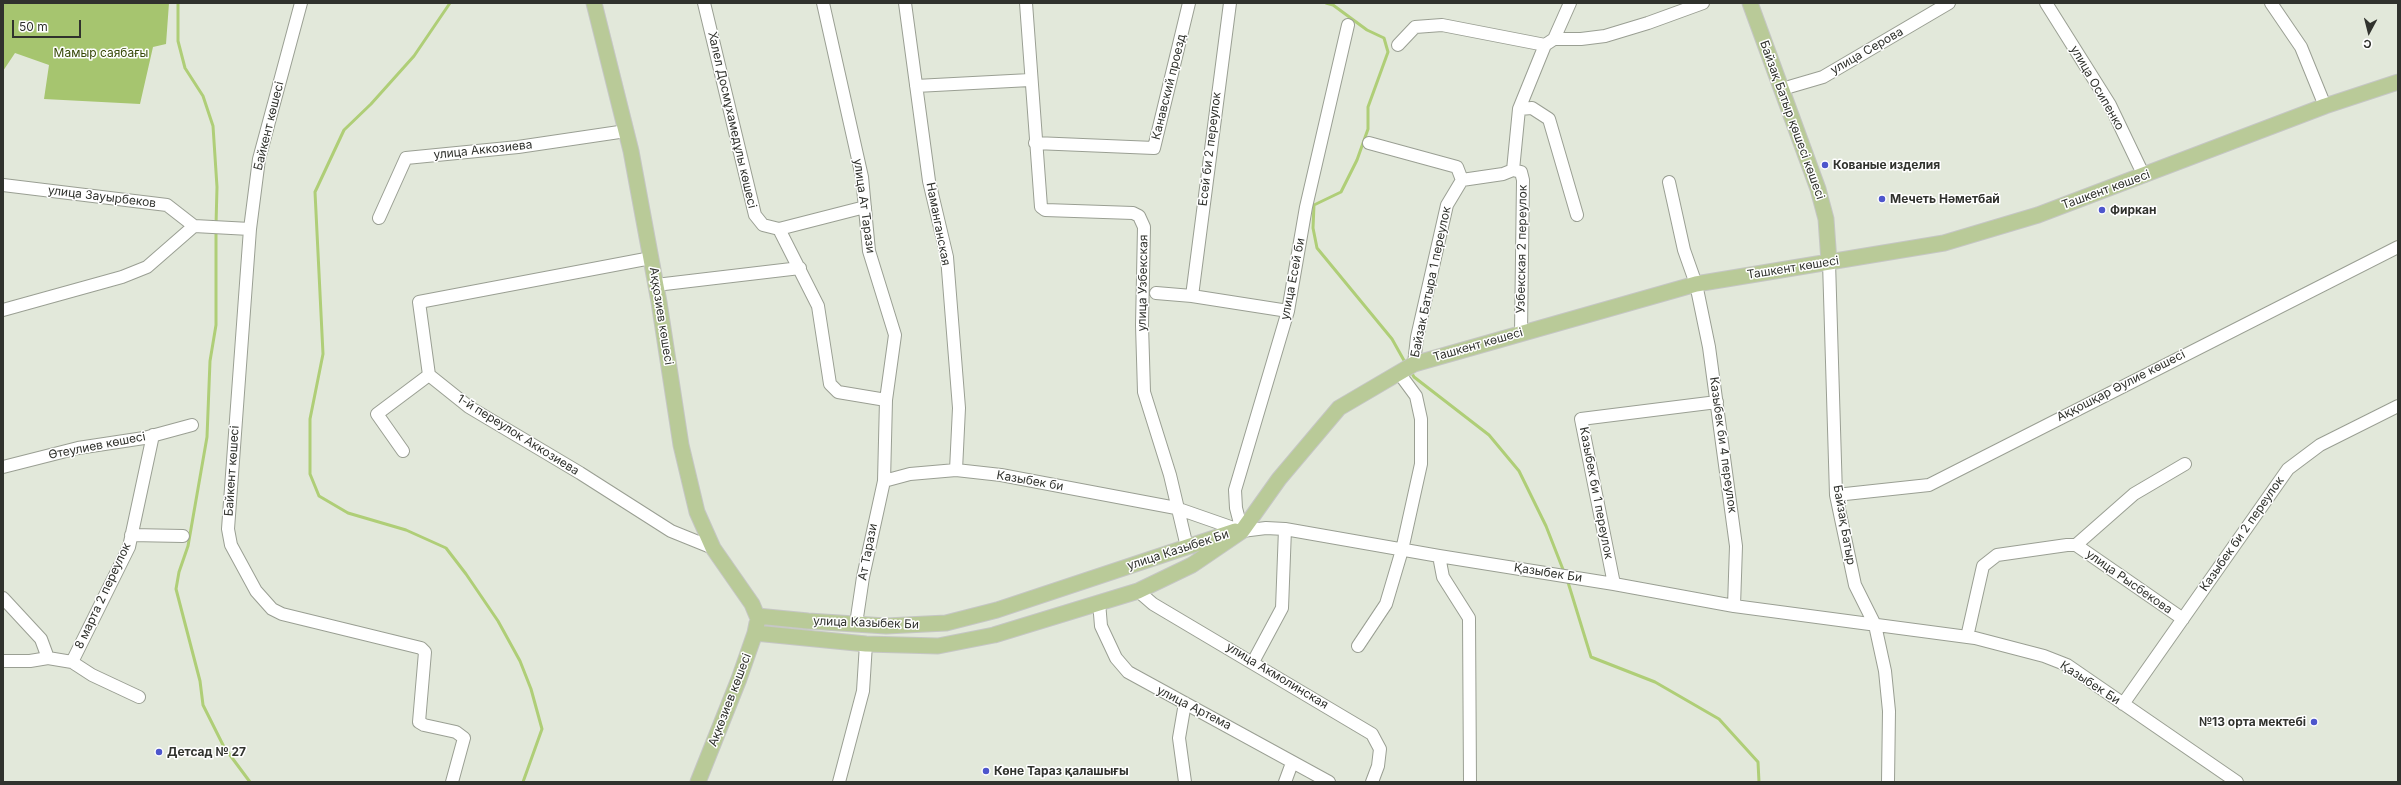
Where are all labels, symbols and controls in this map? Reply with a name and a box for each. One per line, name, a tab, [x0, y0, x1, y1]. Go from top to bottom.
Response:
scale bar	[14, 12, 83, 38]
north arrow	[2349, 12, 2389, 52]
text: 50 m	[19, 19, 48, 34]
street label: улица Серова	[1828, 24, 1906, 78]
street label: Халел Досмұхамедұлы көшесі	[705, 30, 759, 210]
street label: Канавский проезд	[1149, 33, 1189, 141]
text: С	[2363, 36, 2372, 51]
street label: Байзақ Батыр қөшесі көшесі	[1757, 39, 1827, 201]
street label: улица Осипенко	[2067, 43, 2127, 133]
park label: Мамыр саябағы	[54, 46, 148, 60]
street label: Байкент көшесі	[251, 80, 287, 172]
street label: Есей би 2 переулок	[1196, 91, 1224, 207]
street label: улица Аккозиева	[433, 138, 533, 162]
street label: улица Ат Тарази	[850, 158, 878, 254]
place label: Кованые изделия	[1833, 158, 1940, 172]
marker: Кованые изделия	[1820, 160, 1830, 170]
street label: Ташкент көшесі	[2060, 167, 2152, 213]
street label: Наманганская	[923, 181, 953, 267]
street label: улица Зауырбеков	[47, 183, 157, 211]
street label: Узбекская 2 переулок	[1514, 185, 1530, 313]
place label: Мечеть Нәметбай	[1890, 192, 2000, 206]
marker: Мечеть Нәметбай	[1877, 194, 1887, 204]
place label: Фиркан	[2110, 203, 2156, 217]
street label: Байзак Батыра 1 переулок	[1408, 205, 1454, 359]
marker: Фиркан	[2097, 205, 2107, 215]
street label: улица Узбекская	[1135, 234, 1151, 332]
street label: улица Есей би	[1278, 237, 1308, 321]
street label: Ташкент көшесі	[1746, 254, 1840, 282]
street label: Аққозиев көшесі	[646, 266, 676, 366]
street label: Ташкент көшесі	[1431, 325, 1525, 365]
street label: Аққошқар Әулие көшесі	[2054, 347, 2188, 425]
street label: Казыбек би 4 переулок	[1706, 376, 1740, 514]
street label: 1-й переулок Аккозиева	[454, 392, 582, 478]
street label: Байкент көшесі	[222, 425, 242, 517]
street label: Казыбек би 1 переулок	[1576, 426, 1616, 560]
street label: Өтеулиев көшесі	[47, 430, 147, 462]
street label: Казыбек би	[995, 468, 1065, 494]
street label: Казыбек би 2 переулок	[2197, 474, 2287, 594]
street label: Байзақ Батыр	[1830, 484, 1858, 566]
street label: Ат Тарази	[855, 522, 881, 582]
street label: улица Казыбек Би	[1125, 527, 1231, 573]
street label: 8 марта 2 переулок	[72, 541, 134, 651]
street label: улица Рысбекова	[2083, 547, 2175, 617]
street label: Қазыбек Би	[1513, 561, 1583, 585]
street label: улица Казыбек Би	[813, 614, 919, 632]
street label: улица Акмолинская	[1223, 640, 1331, 712]
street label: Ақкөзиев көшесі	[706, 651, 754, 749]
street label: Қазыбек Би	[2057, 658, 2123, 708]
street label: улица Артема	[1154, 683, 1234, 733]
place label: №13 орта мектебі	[2199, 715, 2306, 729]
marker: №13 орта мектебі	[2309, 717, 2319, 727]
place label: Детсад № 27	[167, 745, 246, 759]
marker: Детсад № 27	[154, 747, 164, 757]
place label: Көне Тараз қалашығы	[994, 764, 1129, 778]
marker: Көне Тараз қалашығы	[981, 766, 991, 776]

